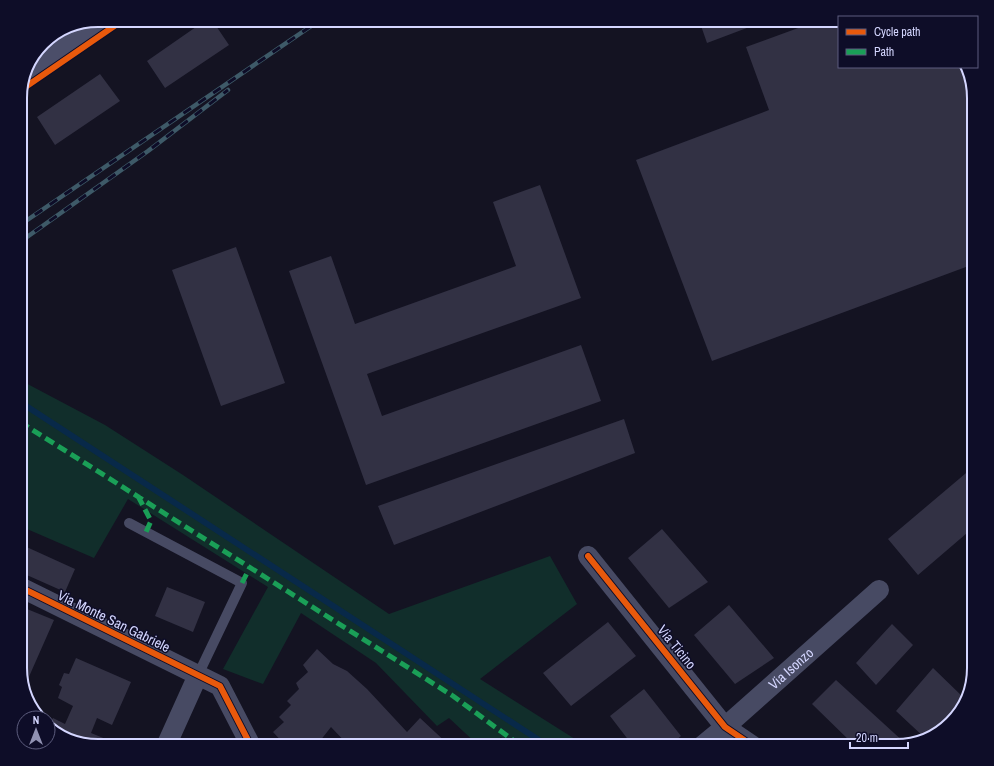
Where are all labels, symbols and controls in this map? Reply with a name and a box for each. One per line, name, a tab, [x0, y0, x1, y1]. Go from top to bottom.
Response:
legend	[838, 16, 978, 68]
text: Cycle path	[874, 24, 921, 40]
text: Path	[874, 44, 894, 60]
street label: Via Monte San Gabriele	[55, 586, 173, 656]
street label: Via Ticino	[654, 621, 700, 673]
street label: Via Isonzo	[765, 644, 817, 693]
north arrow	[16, 710, 56, 750]
text: N	[33, 713, 39, 727]
scale bar	[850, 724, 908, 750]
text: 20 m	[856, 730, 878, 746]

